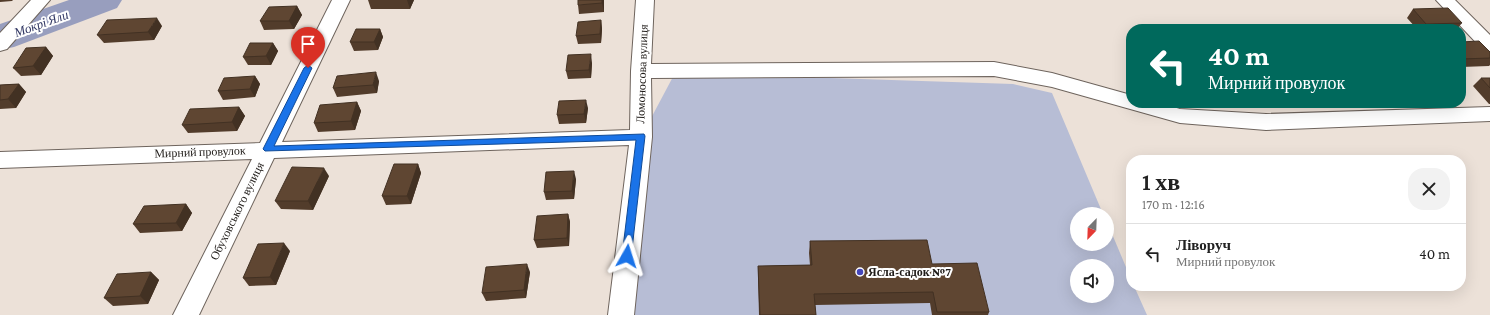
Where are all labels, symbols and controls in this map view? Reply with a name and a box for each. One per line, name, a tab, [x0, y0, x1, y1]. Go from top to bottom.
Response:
water label: Мокрі Яли	[11, 7, 71, 41]
street label: Ломоносова вулиця	[633, 24, 651, 124]
pin	[291, 27, 325, 68]
icon: arrive	[297, 33, 319, 55]
icon: left	[1142, 40, 1194, 92]
text: 40 m	[1208, 40, 1269, 71]
text: Мирний провулок	[1208, 73, 1345, 93]
street label: Мирний провулок	[154, 143, 246, 161]
street label: Обуховського вулиця	[207, 159, 267, 262]
text: 1 хв	[1142, 168, 1180, 195]
button: close	[1408, 168, 1450, 210]
text: 170 m · 12:16	[1142, 197, 1205, 212]
north arrow	[1070, 207, 1114, 251]
map controls	[1070, 207, 1114, 303]
position arrow	[606, 235, 648, 277]
text: Ліворуч	[1176, 237, 1231, 253]
icon: left	[1142, 243, 1164, 265]
text: 40 m	[1419, 246, 1450, 262]
text: Мирний провулок	[1176, 254, 1275, 269]
button: sound	[1070, 259, 1114, 303]
place label: Ясла-садок №7	[868, 265, 951, 279]
marker: Ясла-садок №7	[855, 267, 865, 277]

